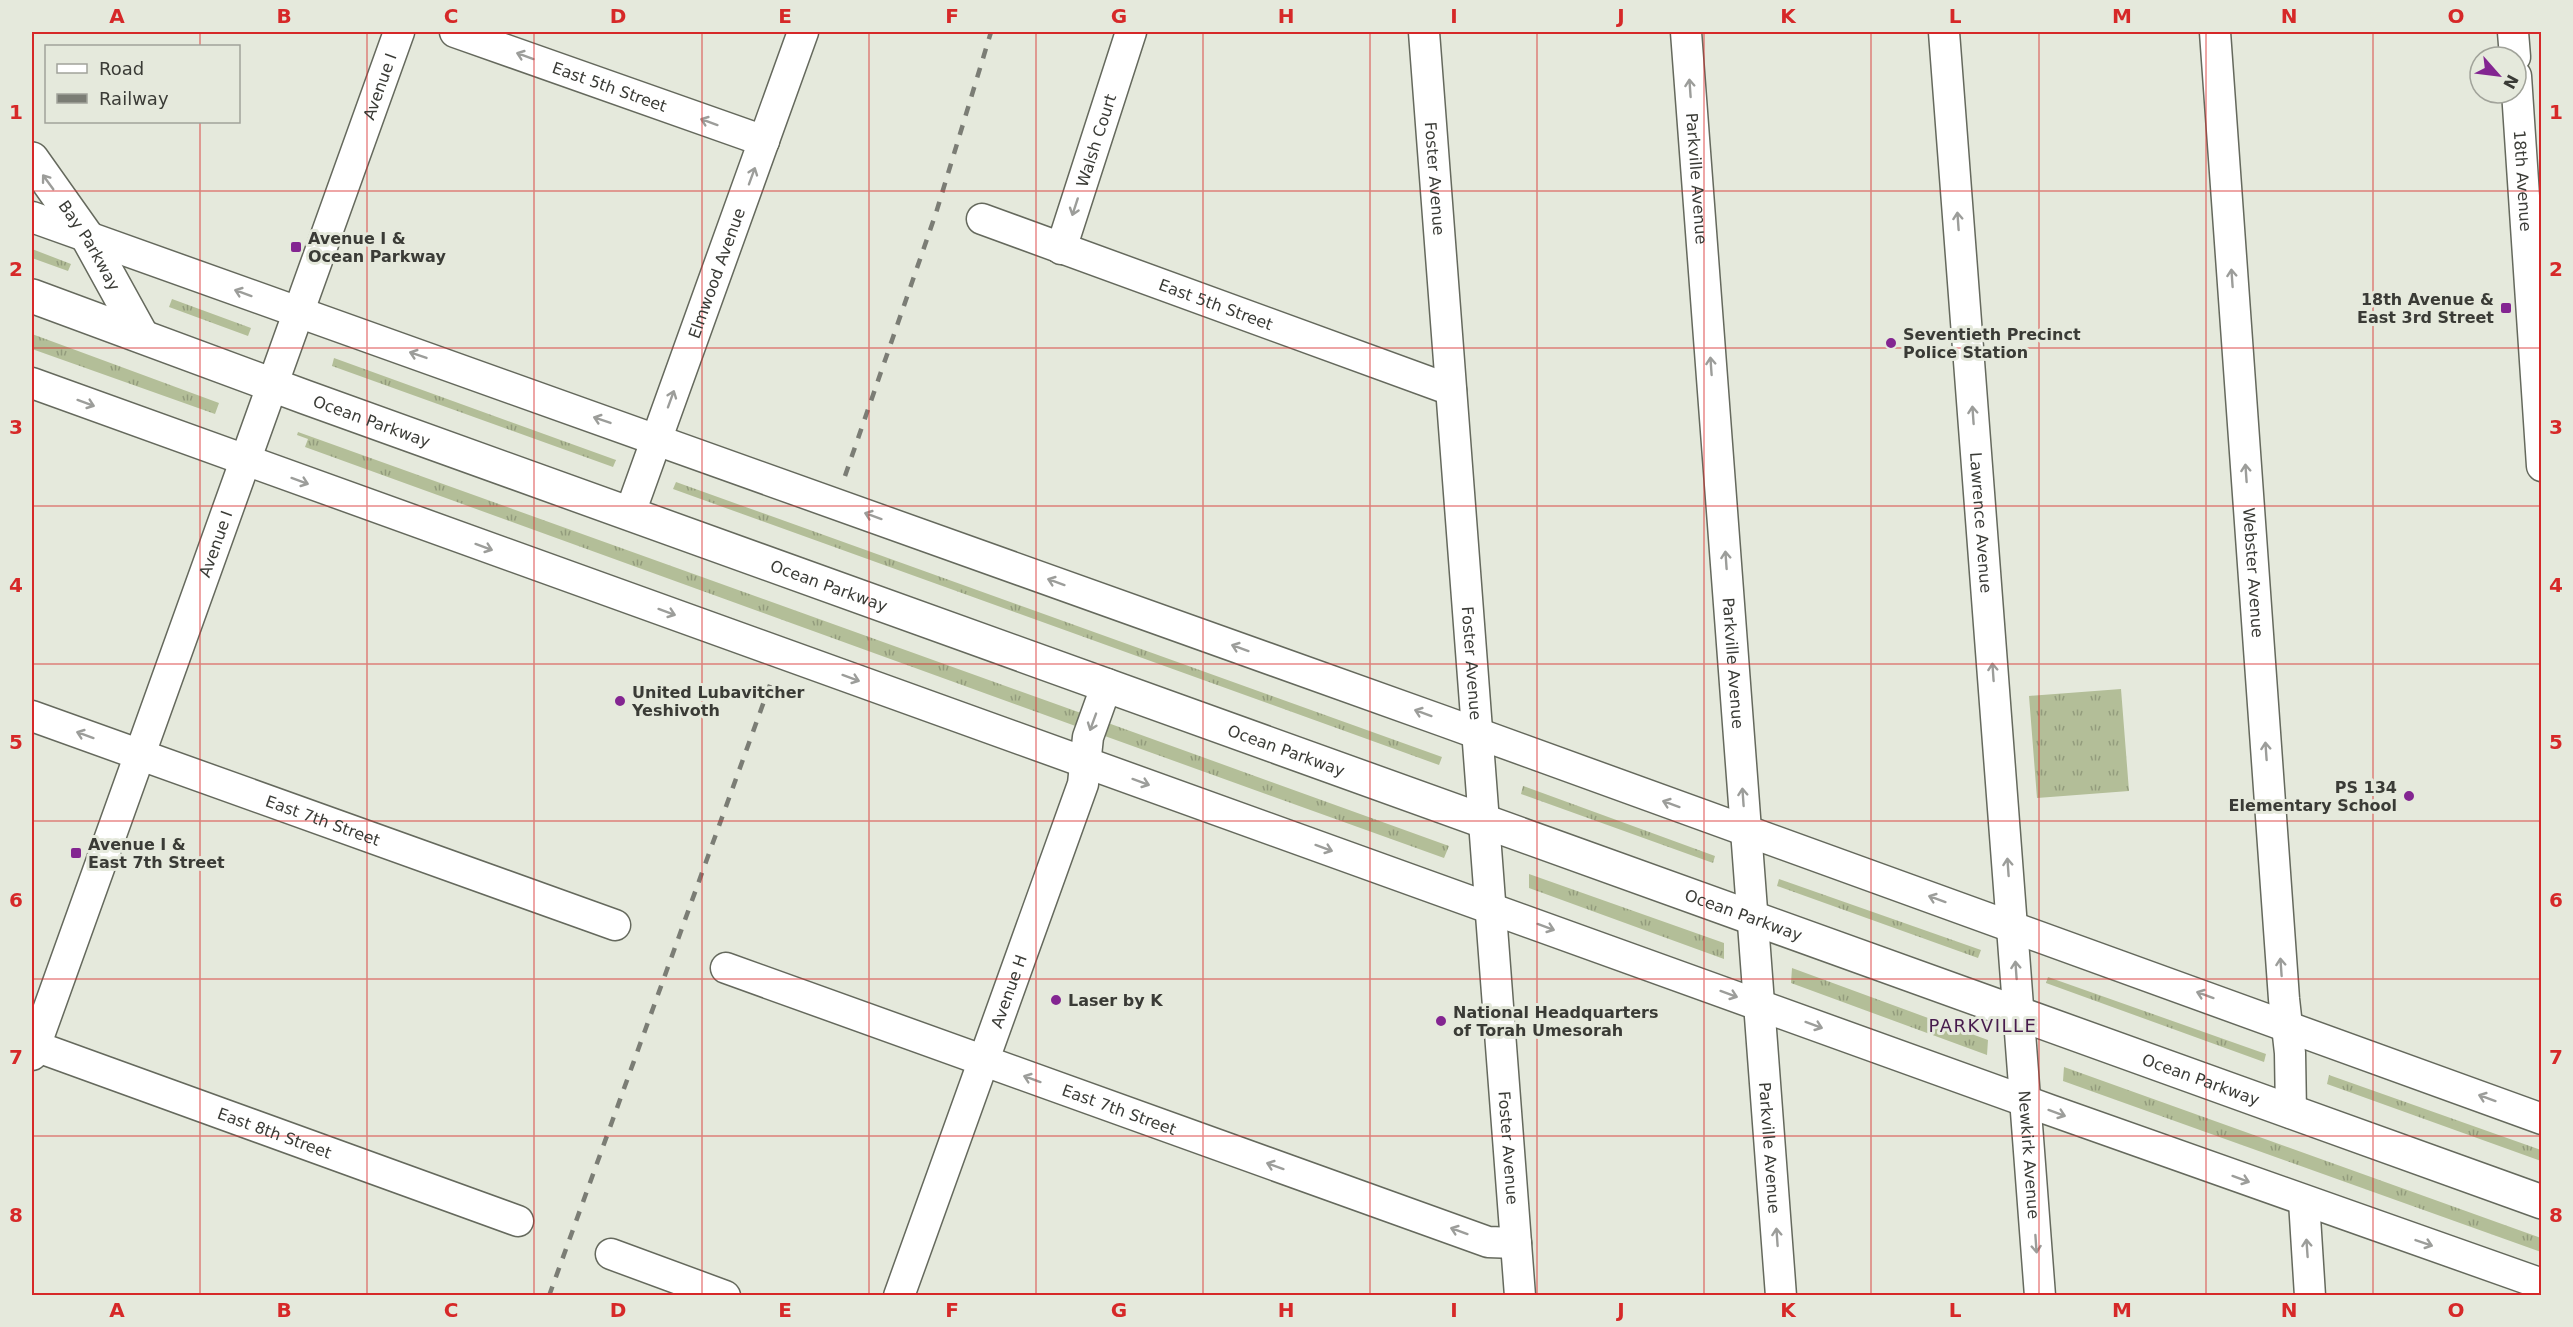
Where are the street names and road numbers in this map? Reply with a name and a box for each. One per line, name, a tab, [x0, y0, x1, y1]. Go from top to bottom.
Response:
street label: Avenue I	[359, 51, 401, 122]
street label: East 5th Street	[550, 58, 669, 116]
street label: Walsh Court	[1073, 92, 1120, 190]
street label: Parkville Avenue	[1682, 112, 1711, 245]
street label: Foster Avenue	[1421, 121, 1448, 236]
street label: 18th Avenue	[2510, 130, 2535, 232]
street label: Bay Parkway	[54, 197, 124, 294]
street label: Elmwood Avenue	[685, 205, 749, 341]
street label: East 5th Street	[1156, 275, 1275, 334]
street label: Ocean Parkway	[310, 392, 433, 451]
street label: Lawrence Avenue	[1966, 451, 1996, 594]
street label: Webster Avenue	[2239, 507, 2267, 638]
street label: Avenue I	[195, 508, 236, 580]
street label: Ocean Parkway	[768, 556, 890, 616]
street label: Parkville Avenue	[1719, 597, 1747, 730]
street label: Foster Avenue	[1458, 606, 1485, 721]
street label: Ocean Parkway	[1225, 721, 1347, 780]
street label: East 7th Street	[263, 792, 382, 850]
street label: Ocean Parkway	[1682, 885, 1805, 945]
street label: Avenue H	[987, 952, 1031, 1031]
street label: Ocean Parkway	[2140, 1050, 2262, 1110]
street label: East 7th Street	[1060, 1081, 1179, 1139]
street label: Parkville Avenue	[1755, 1081, 1784, 1214]
street label: Foster Avenue	[1494, 1090, 1522, 1205]
street label: Newkirk Avenue	[2014, 1090, 2043, 1220]
street label: East 8th Street	[215, 1104, 334, 1163]

